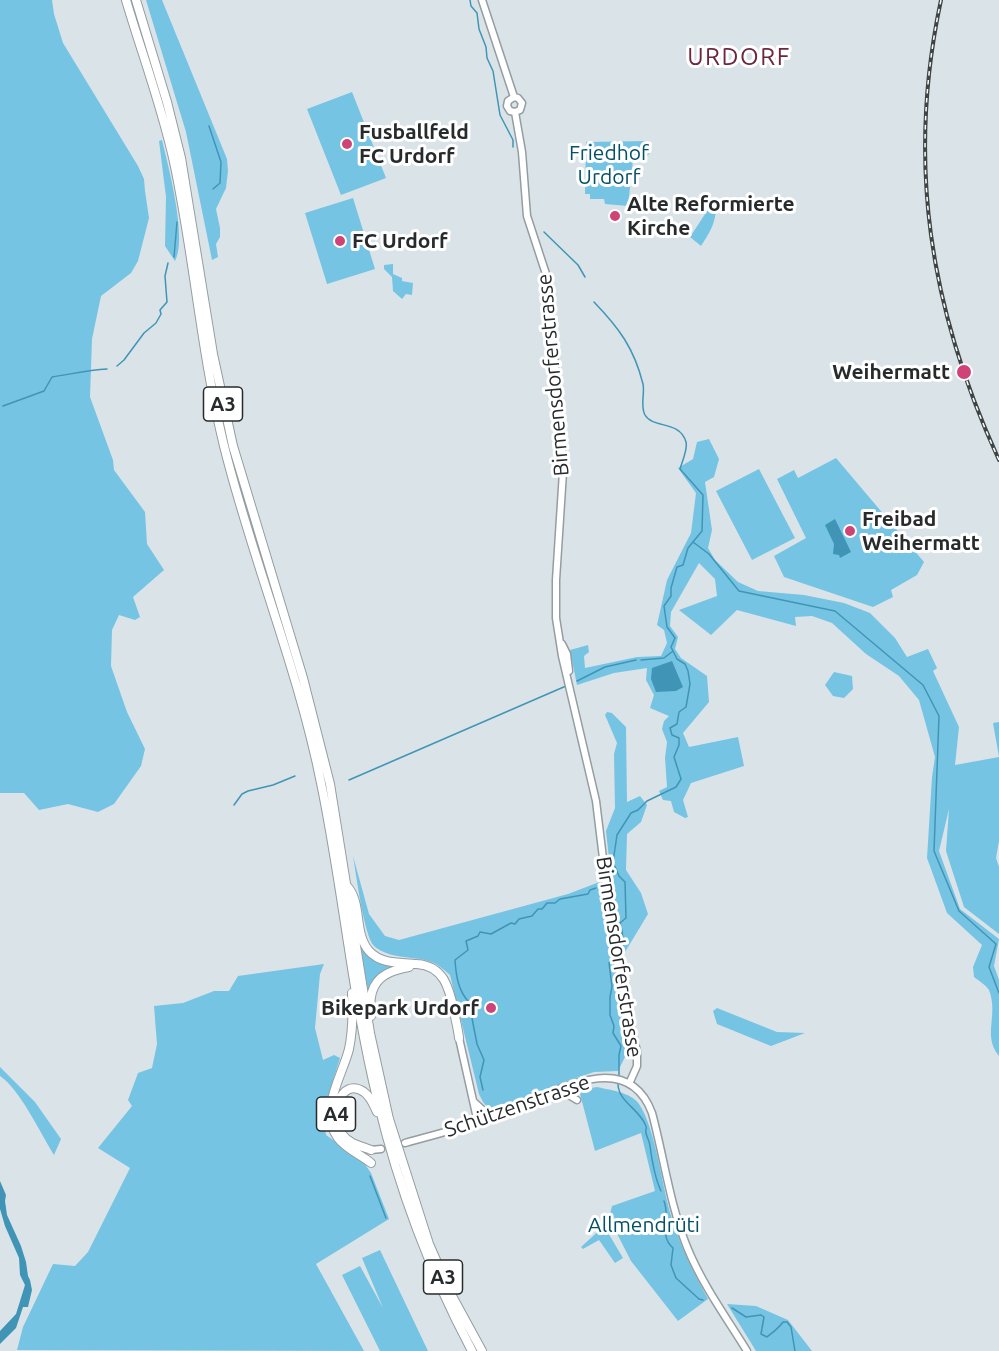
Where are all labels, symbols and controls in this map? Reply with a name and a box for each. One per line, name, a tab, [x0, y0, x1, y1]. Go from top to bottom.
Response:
district label: URDORF	[687, 43, 791, 71]
place label: Fusballfeld FC Urdorf	[359, 119, 469, 169]
marker: Fusballfeld FC Urdorf	[340, 137, 354, 151]
park label: Friedhof Urdorf	[569, 140, 649, 190]
place label: Alte Reformierte Kirche	[627, 191, 795, 241]
marker: Alte Reformierte Kirche	[608, 209, 622, 223]
place label: FC Urdorf	[352, 228, 448, 254]
marker: FC Urdorf	[333, 234, 347, 248]
street label: Birmensdorferstrasse	[532, 273, 574, 477]
place label: Weihermatt	[832, 359, 950, 385]
marker: Weihermatt	[955, 363, 973, 381]
road number: A3	[204, 387, 242, 421]
place label: Freibad Weihermatt	[862, 506, 980, 556]
marker: Freibad Weihermatt	[843, 524, 857, 538]
street label: Birmensdorferstrasse	[591, 855, 647, 1059]
place label: Bikepark Urdorf	[321, 995, 479, 1021]
marker: Bikepark Urdorf	[484, 1001, 498, 1015]
street label: Schützenstrasse	[441, 1069, 593, 1143]
road number: A4	[316, 1097, 356, 1131]
park label: Allmendrüti	[588, 1212, 700, 1238]
road number: A3	[424, 1260, 462, 1294]

